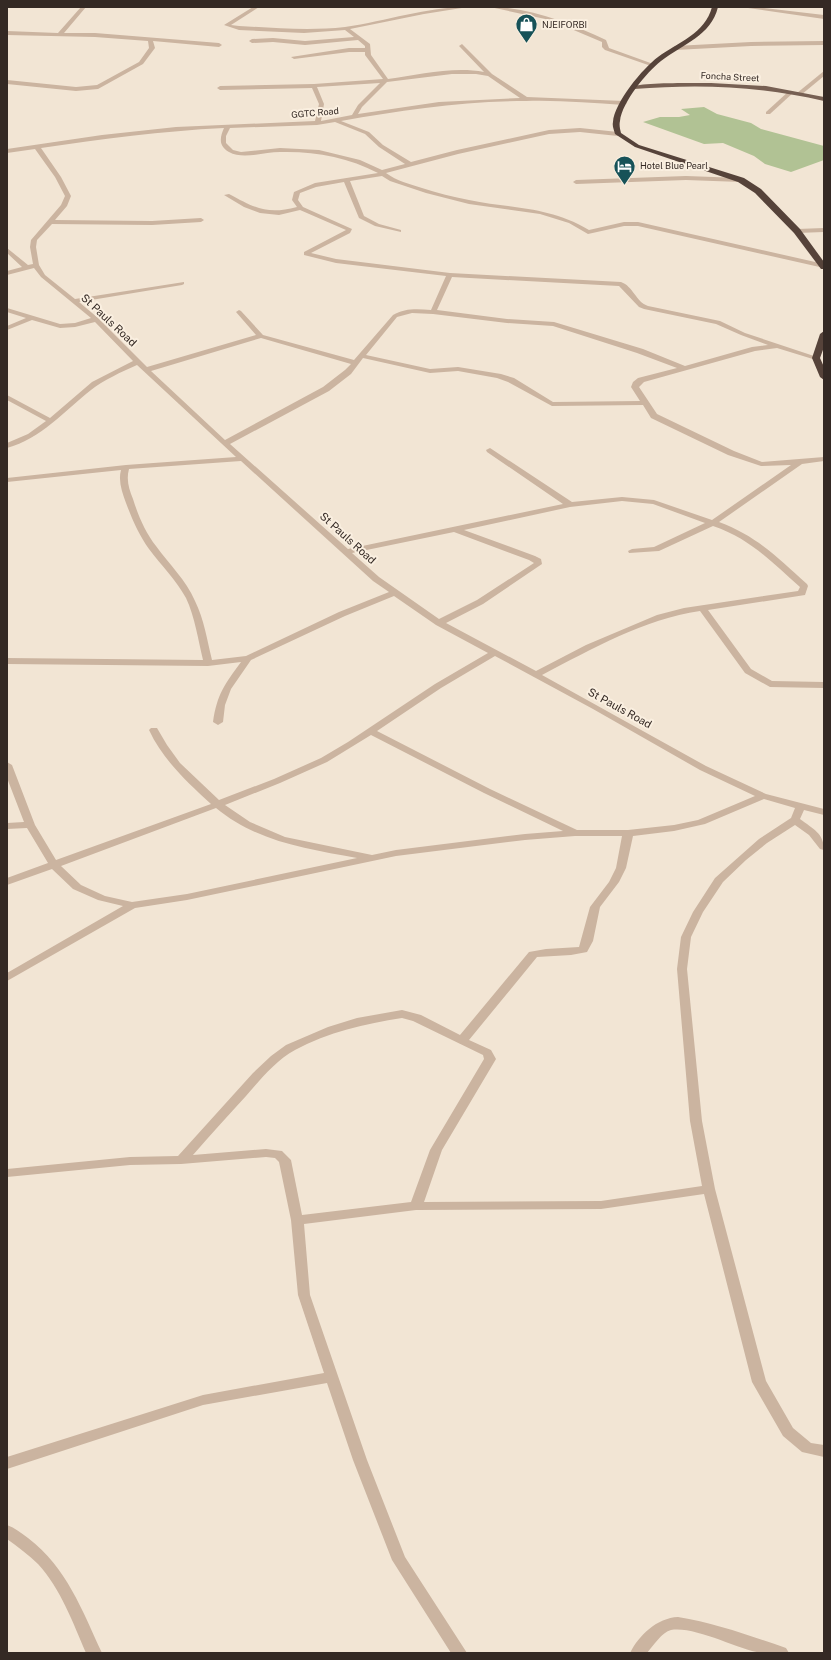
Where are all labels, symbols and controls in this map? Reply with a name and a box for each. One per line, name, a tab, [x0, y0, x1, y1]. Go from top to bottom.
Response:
shop icon: NJEIFORBI	[514, 12, 540, 45]
place label: NJEIFORBI	[542, 19, 587, 30]
street label: Foncha Street	[700, 69, 760, 84]
street label: GGTC Road	[291, 105, 339, 120]
hotel icon: Hotel Blue Pearl	[611, 153, 637, 186]
place label: Hotel Blue Pearl	[640, 160, 708, 171]
street label: St Pauls Road	[79, 291, 139, 349]
street label: St Pauls Road	[318, 510, 378, 566]
street label: St Pauls Road	[586, 686, 654, 730]

